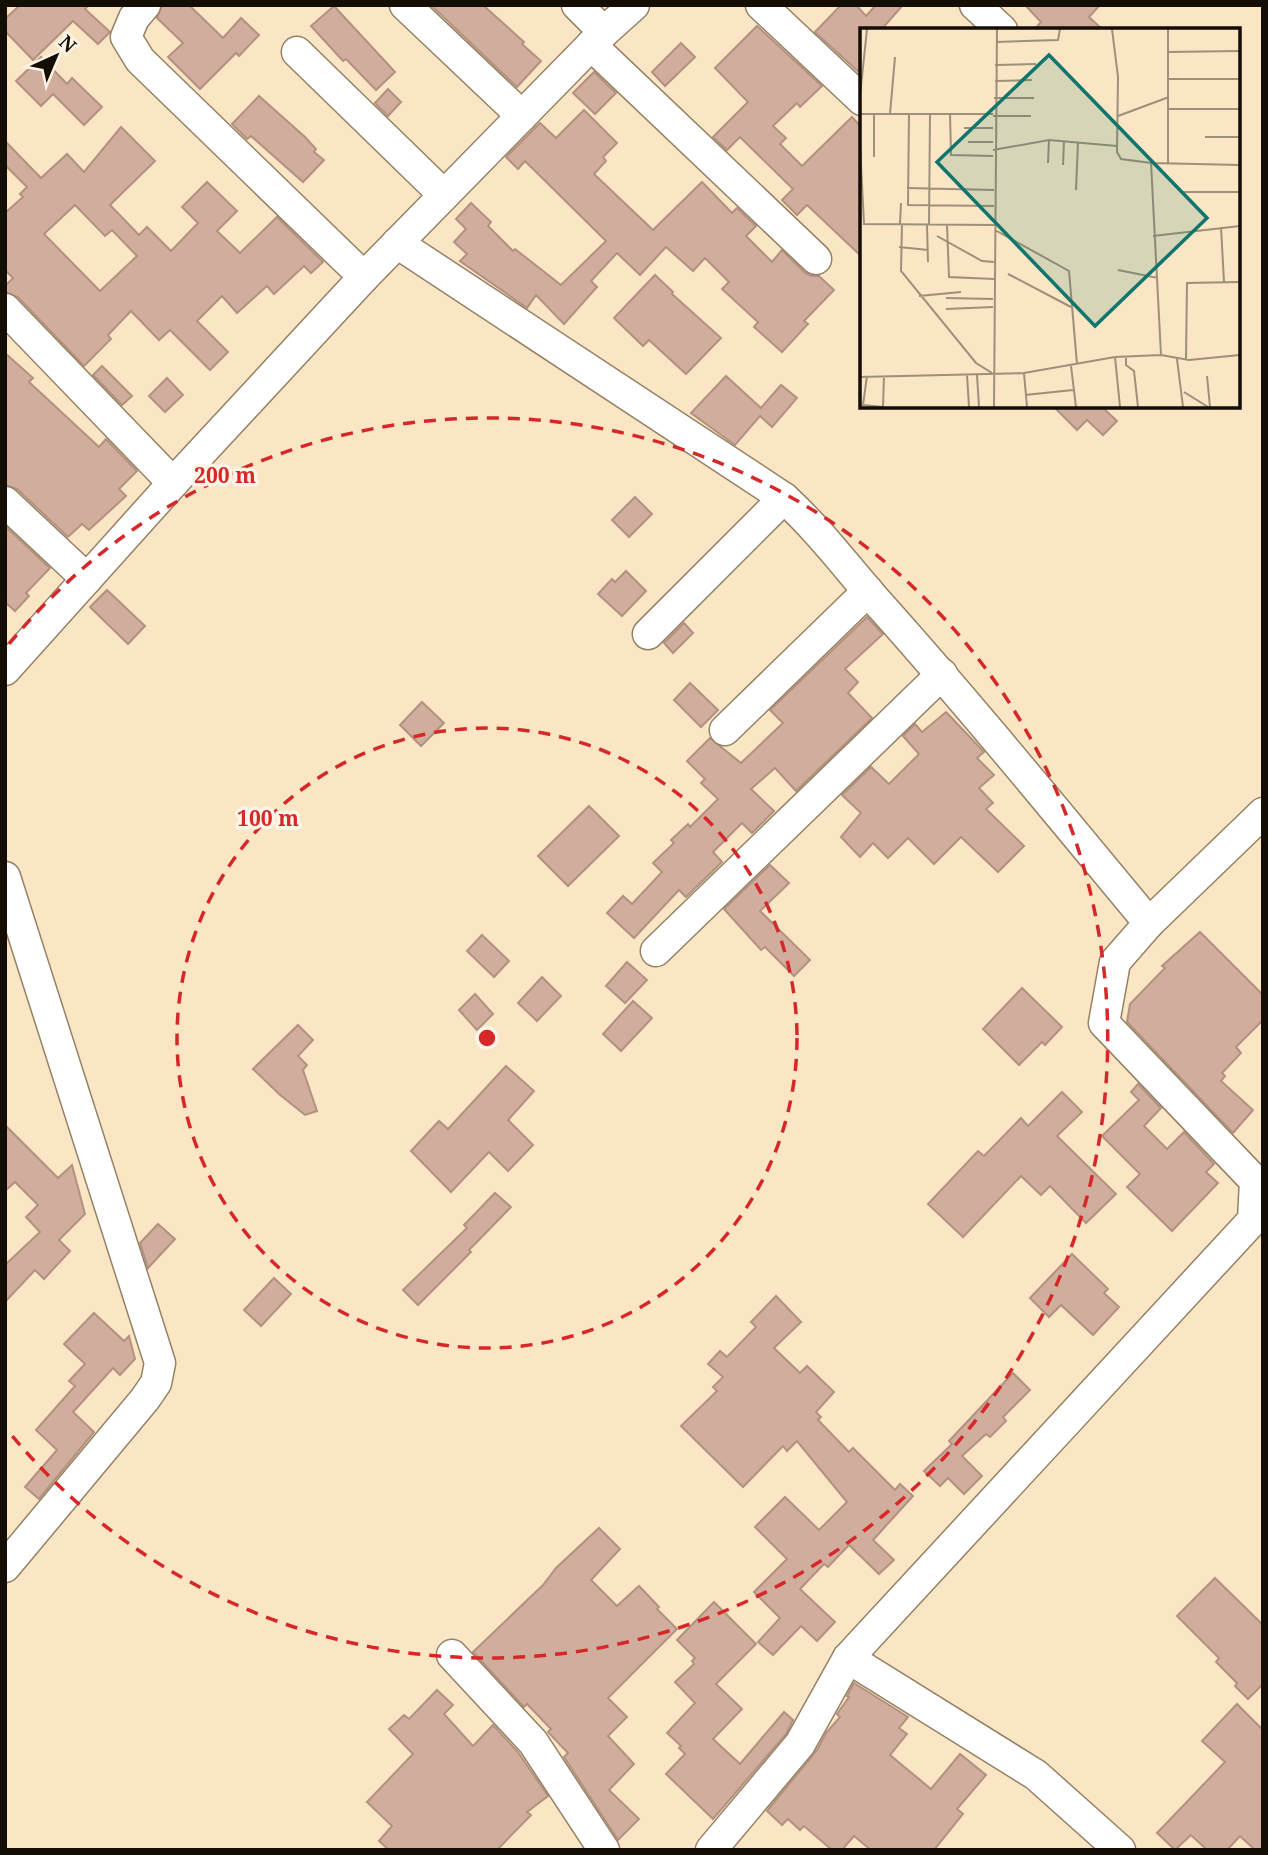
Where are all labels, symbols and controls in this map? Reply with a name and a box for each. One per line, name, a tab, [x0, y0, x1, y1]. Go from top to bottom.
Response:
north arrow	[21, 21, 91, 91]
inset map	[860, 28, 1240, 408]
text: N	[53, 29, 82, 58]
text: 200 m	[194, 461, 256, 489]
text: 100 m	[237, 804, 299, 832]
centre of rings	[475, 1026, 499, 1050]

